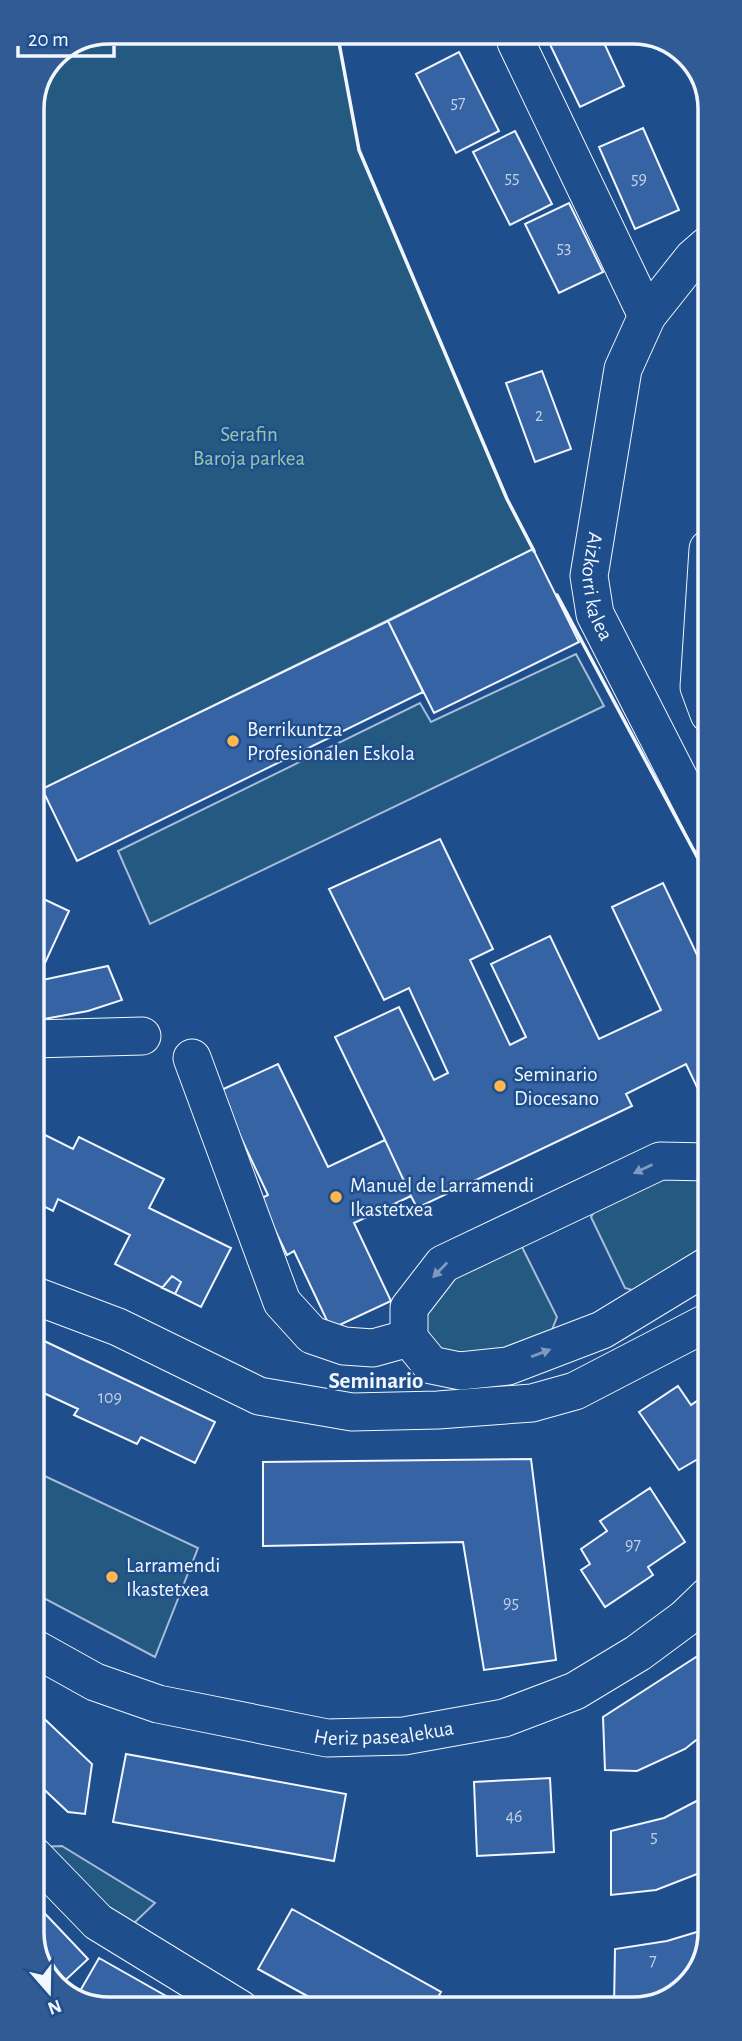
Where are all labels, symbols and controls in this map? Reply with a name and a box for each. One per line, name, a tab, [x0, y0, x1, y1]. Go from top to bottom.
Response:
scale bar	[18, 14, 114, 58]
text: 20 m	[28, 29, 69, 50]
house number: 57	[450, 94, 466, 112]
house number: 55	[504, 169, 520, 187]
house number: 59	[631, 170, 647, 188]
house number: 53	[557, 239, 571, 257]
house number: 2	[535, 407, 543, 425]
park label: Serafin Baroja parkea	[193, 424, 305, 469]
street label: Aizkorri kalea	[578, 531, 617, 644]
place label: Berrikuntza Profesionalen Eskola	[247, 719, 415, 764]
marker: Berrikuntza Profesionalen Eskola	[225, 733, 241, 749]
place label: Seminario Diocesano	[514, 1064, 599, 1109]
marker: Seminario Diocesano	[492, 1078, 508, 1094]
one-way arrow	[633, 1164, 653, 1175]
place label: Manuel de Larramendi Ikastetxea	[350, 1175, 534, 1220]
marker: Manuel de Larramendi Ikastetxea	[328, 1189, 344, 1205]
one-way arrow	[432, 1261, 448, 1279]
one-way arrow	[531, 1347, 552, 1358]
district label: Seminario	[329, 1370, 423, 1393]
house number: 109	[98, 1389, 122, 1407]
house number: 97	[625, 1536, 641, 1554]
place label: Larramendi Ikastetxea	[126, 1555, 220, 1600]
marker: Larramendi Ikastetxea	[104, 1569, 120, 1585]
house number: 95	[503, 1594, 519, 1612]
street label: Heriz pasealekua	[312, 1717, 455, 1748]
house number: 46	[505, 1808, 523, 1826]
house number: 5	[650, 1828, 658, 1846]
house number: 7	[649, 1952, 657, 1970]
north arrow	[14, 1957, 84, 2027]
text: N	[45, 1995, 64, 2018]

